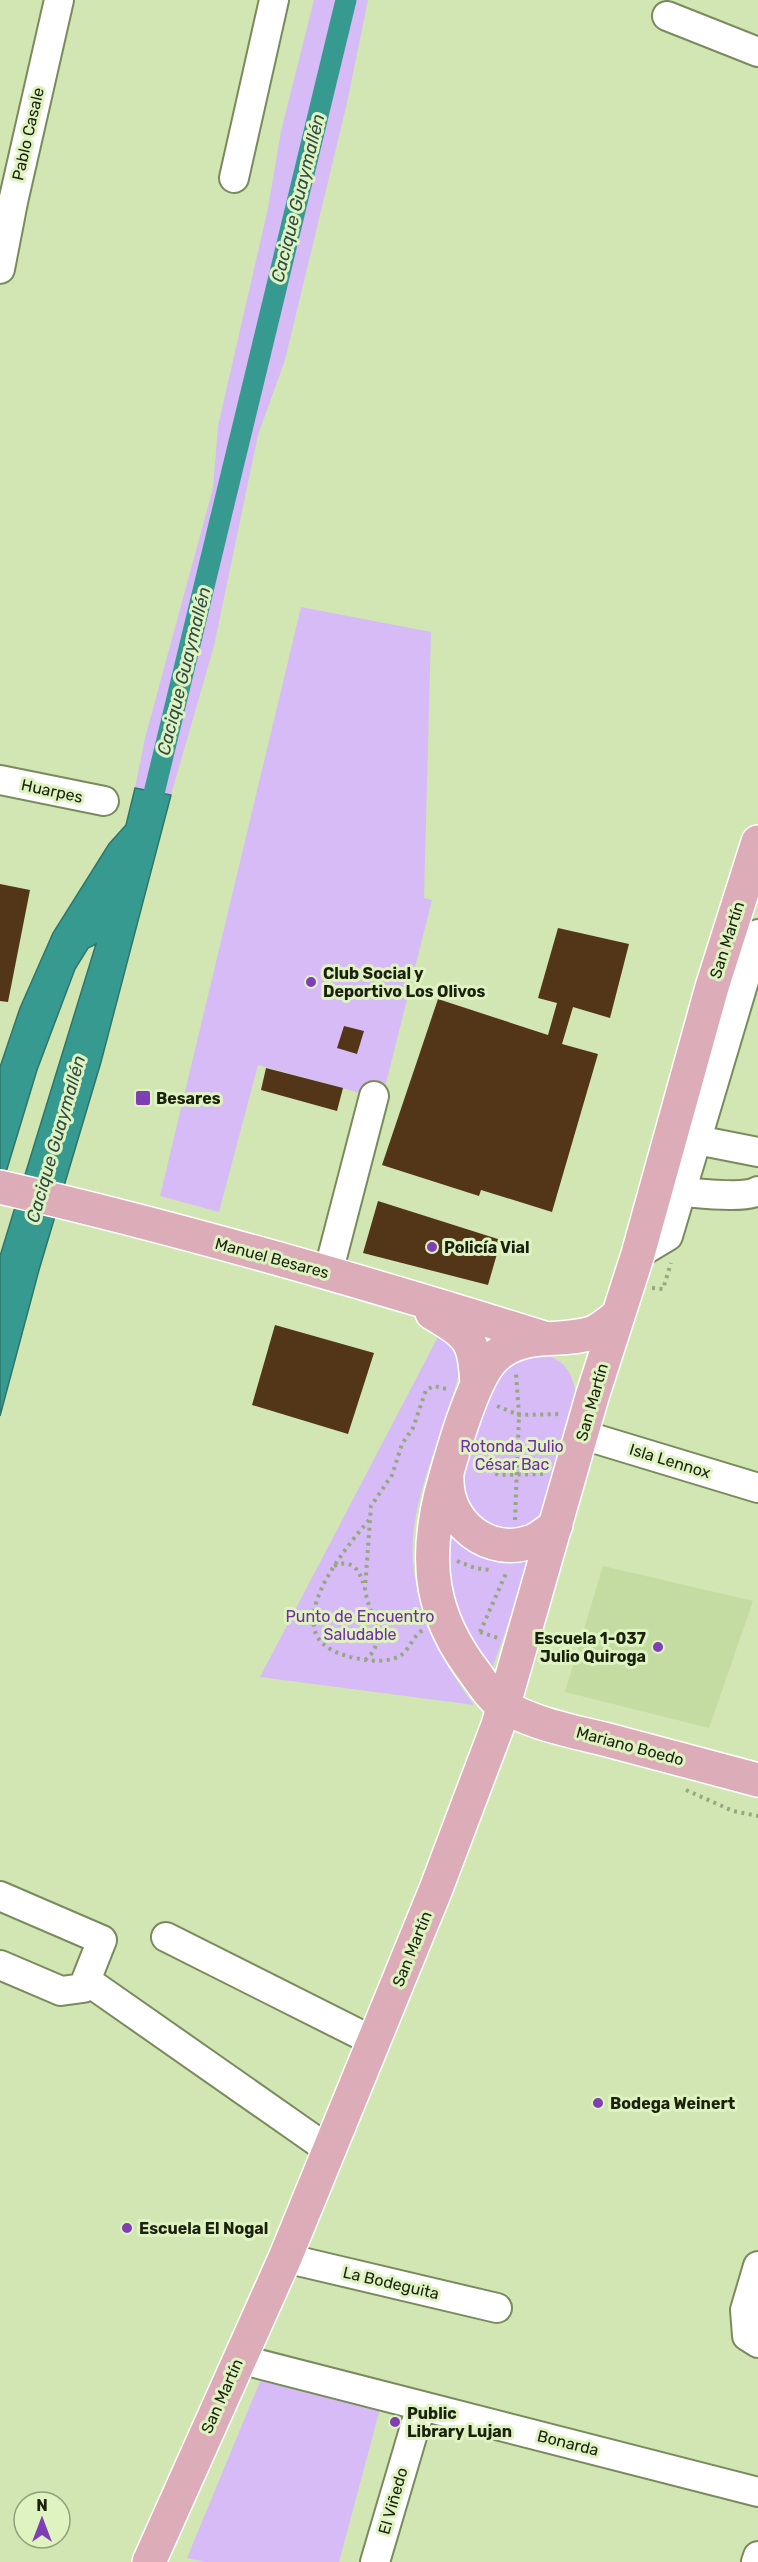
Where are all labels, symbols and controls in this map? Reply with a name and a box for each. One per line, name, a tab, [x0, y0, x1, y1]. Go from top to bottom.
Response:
street label: Pablo Casale	[8, 86, 48, 182]
water label: Cacique Guaymallén	[266, 111, 330, 285]
water label: Cacique Guaymallén	[152, 584, 216, 758]
street label: Huarpes	[19, 775, 85, 807]
street label: San Martín	[706, 899, 748, 981]
place label: Club Social y Deportivo Los Olivos	[323, 964, 486, 1001]
marker: Club Social y Deportivo Los Olivos	[304, 975, 318, 989]
water label: Cacique Guaymallén	[22, 1053, 90, 1225]
marker: Besares	[134, 1089, 152, 1107]
place label: Besares	[156, 1089, 221, 1108]
street label: Manuel Besares	[213, 1234, 331, 1282]
place label: Policía Vial	[444, 1238, 530, 1257]
marker: Policía Vial	[425, 1240, 439, 1254]
street label: San Martín	[572, 1361, 612, 1443]
park label: Rotonda Julio César Bac	[460, 1437, 564, 1474]
street label: Isla Lennox	[627, 1440, 713, 1482]
park label: Punto de Encuentro Saludable	[285, 1607, 435, 1644]
place label: Escuela 1-037 Julio Quiroga	[534, 1629, 646, 1666]
marker: Escuela 1-037 Julio Quiroga	[651, 1640, 665, 1654]
street label: Mariano Boedo	[574, 1723, 686, 1769]
street label: San Martín	[388, 1908, 436, 1990]
place label: Bodega Weinert	[610, 2094, 736, 2113]
marker: Bodega Weinert	[591, 2096, 605, 2110]
place label: Escuela El Nogal	[139, 2219, 268, 2238]
marker: Escuela El Nogal	[120, 2221, 134, 2235]
street label: La Bodeguita	[341, 2263, 441, 2303]
street label: San Martín	[197, 2356, 247, 2436]
place label: Public Library Lujan	[407, 2404, 512, 2441]
marker: Public Library Lujan	[388, 2415, 402, 2429]
street label: Bonarda	[535, 2426, 601, 2460]
street label: El Viñedo	[374, 2465, 412, 2537]
north arrow	[12, 2490, 72, 2550]
text: N	[36, 2496, 48, 2515]

